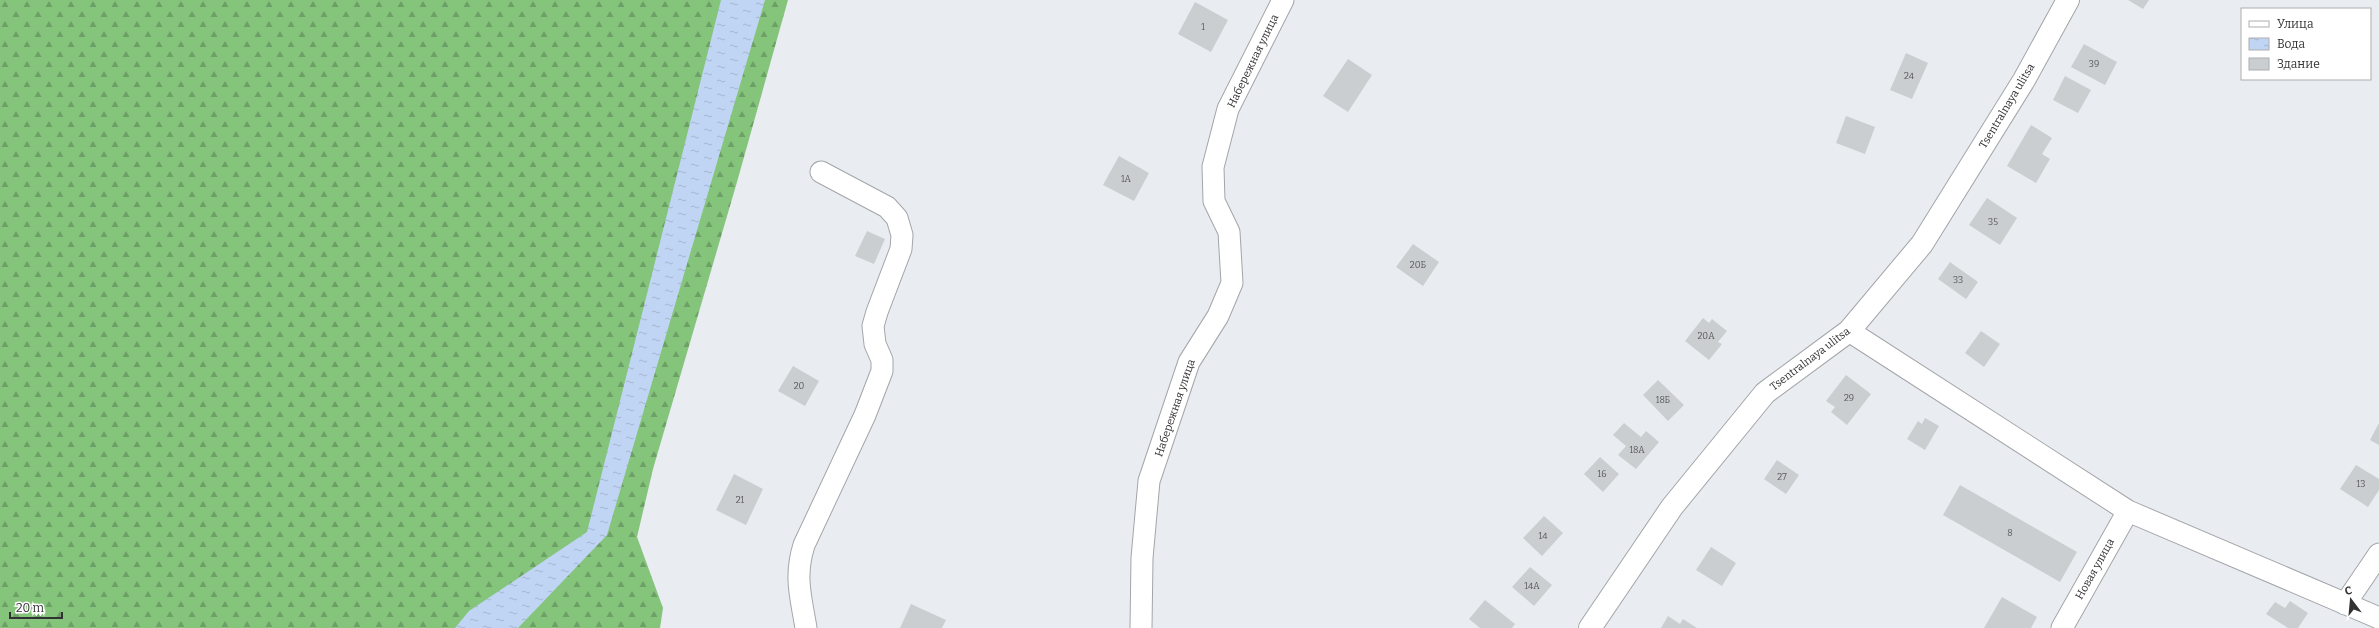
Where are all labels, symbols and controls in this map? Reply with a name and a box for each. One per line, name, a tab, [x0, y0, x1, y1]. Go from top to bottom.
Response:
legend	[2241, 8, 2371, 80]
street label: Набережная улица	[1225, 12, 1281, 110]
text: Улица	[2277, 17, 2314, 31]
house number: 1	[1201, 22, 1205, 32]
text: Вода	[2277, 37, 2306, 51]
text: Здание	[2277, 57, 2320, 71]
house number: 39	[2089, 59, 2099, 69]
street label: Tsentralnaya ulitsa	[1977, 61, 2037, 151]
house number: 24	[1904, 71, 1915, 81]
house number: 1А	[1121, 174, 1132, 184]
house number: 35	[1988, 217, 1998, 227]
house number: 20Б	[1410, 260, 1427, 270]
house number: 33	[1953, 275, 1963, 285]
street label: Tsentralnaya ulitsa	[1767, 325, 1853, 393]
house number: 20А	[1697, 331, 1715, 341]
street label: Набережная улица	[1152, 357, 1198, 459]
house number: 20	[794, 381, 805, 391]
house number: 29	[1844, 393, 1854, 403]
house number: 18Б	[1656, 395, 1671, 405]
house number: 18А	[1629, 445, 1645, 455]
house number: 16	[1598, 469, 1606, 479]
house number: 27	[1777, 472, 1787, 482]
house number: 13	[2357, 479, 2365, 489]
house number: 21	[736, 495, 745, 505]
house number: 8	[2007, 528, 2013, 538]
house number: 14	[1539, 531, 1548, 541]
street label: Новая улица	[2073, 536, 2117, 602]
north arrow	[2331, 580, 2371, 620]
house number: 14А	[1524, 581, 1540, 591]
text: С	[2343, 584, 2354, 598]
scale bar	[10, 594, 62, 620]
text: 20 m	[16, 601, 45, 615]

